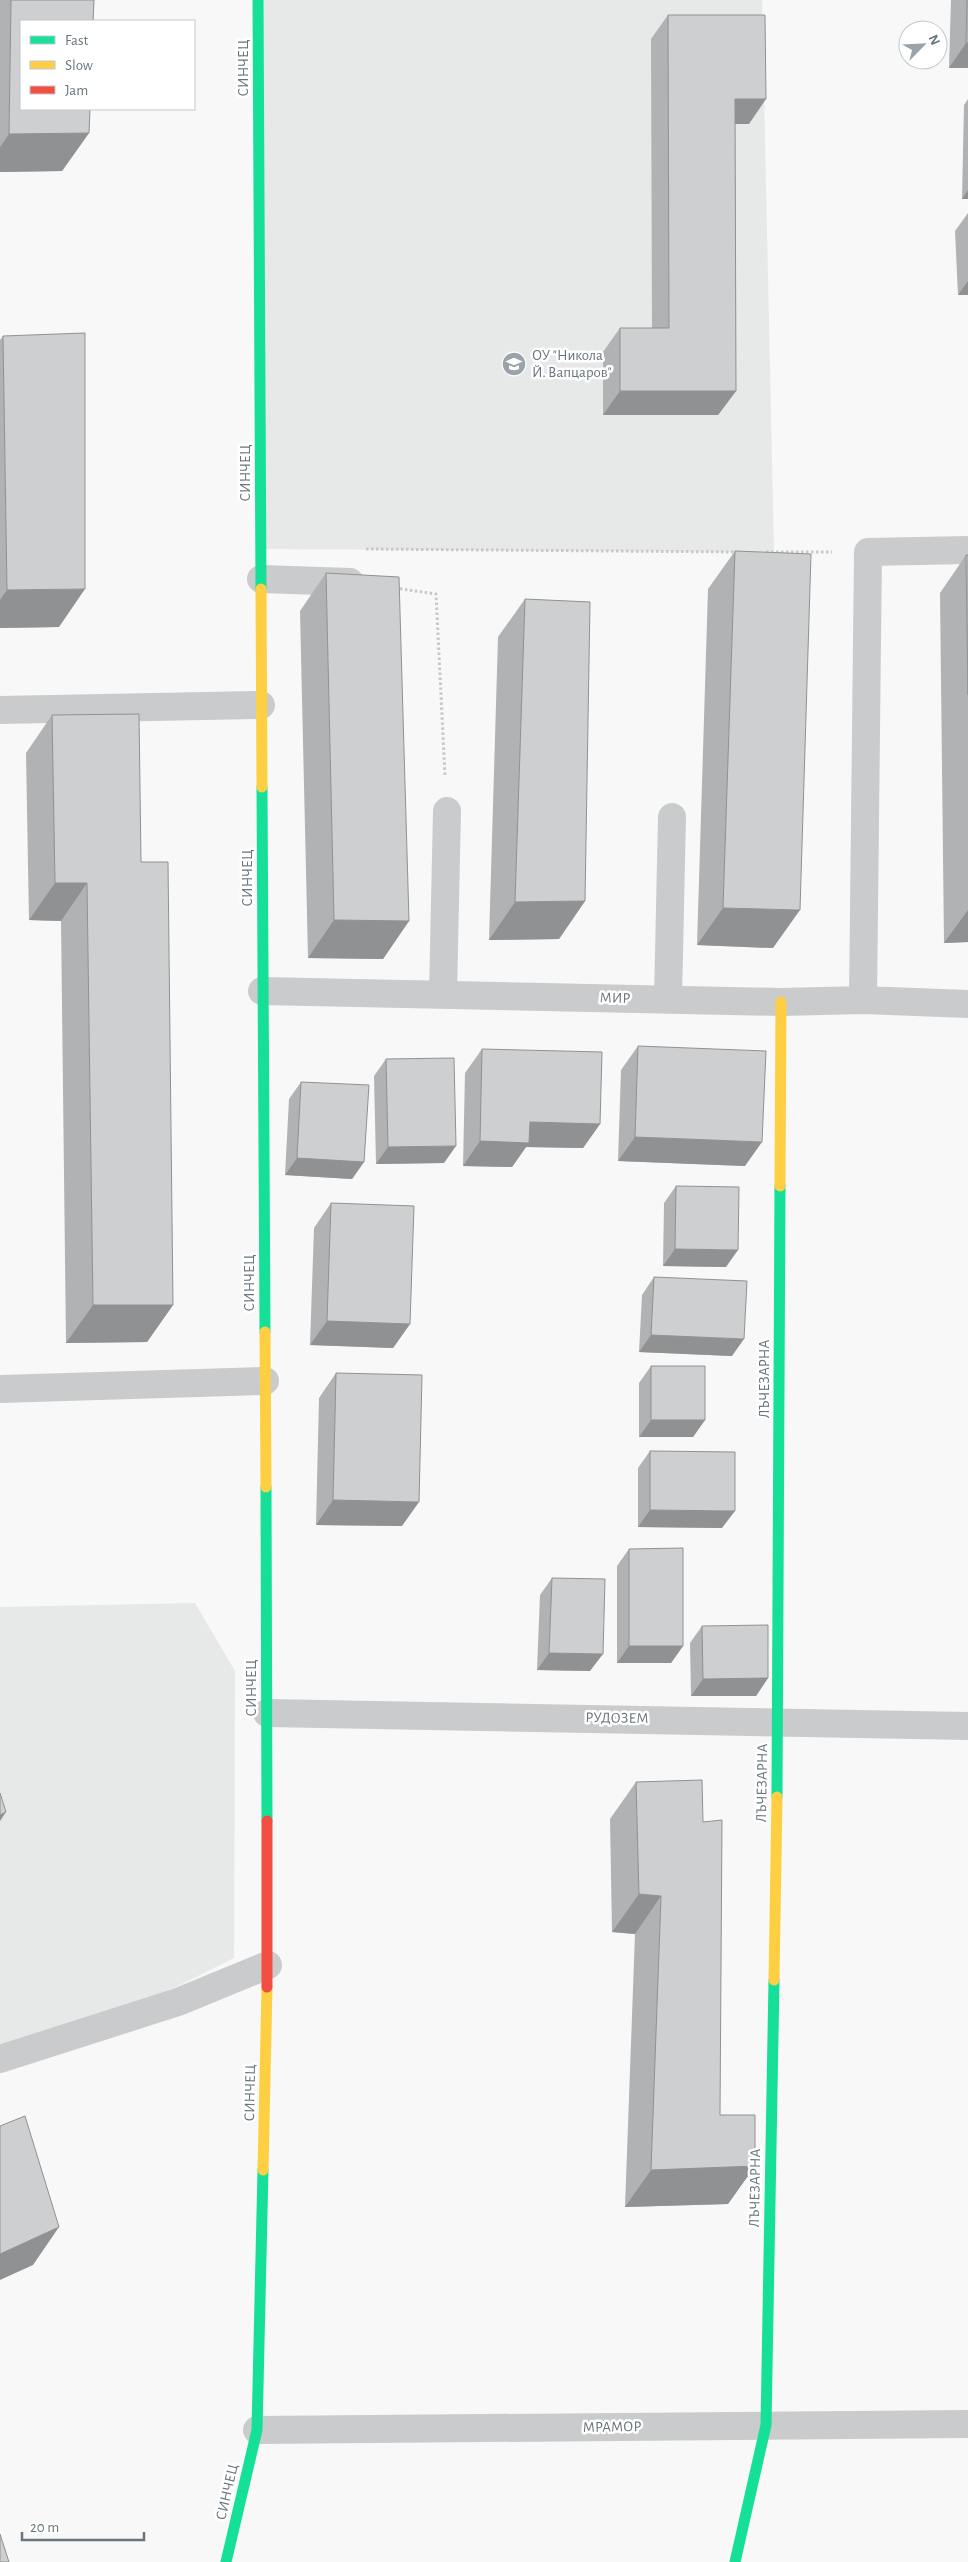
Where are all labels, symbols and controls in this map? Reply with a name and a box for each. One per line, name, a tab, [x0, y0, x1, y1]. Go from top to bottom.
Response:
legend	[20, 20, 195, 110]
north arrow	[898, 20, 948, 70]
text: Fast	[65, 33, 89, 48]
text: N	[926, 33, 942, 47]
street label: СИНЧЕЦ	[236, 40, 251, 96]
text: Slow	[65, 58, 93, 73]
text: Jam	[65, 83, 88, 98]
place label: ОУ "Никола Й. Вапцаров"	[532, 348, 612, 380]
school or university icon: ОУ "Никола Й. Вапцаров"	[501, 351, 527, 377]
street label: СИНЧЕЦ	[238, 445, 253, 501]
street label: СИНЧЕЦ	[240, 850, 255, 906]
street label: МИР	[599, 990, 631, 1006]
street label: СИНЧЕЦ	[242, 1255, 257, 1311]
street label: ЛЪЧЕЗАРНА	[757, 1339, 772, 1418]
street label: СИНЧЕЦ	[244, 1660, 259, 1716]
street label: РУДОЗЕМ	[585, 1710, 649, 1726]
street label: ЛЪЧЕЗАРНА	[754, 1743, 770, 1822]
street label: СИНЧЕЦ	[242, 2064, 258, 2122]
street label: ЛЪЧЕЗАРНА	[747, 2148, 763, 2227]
street label: МРАМОР	[582, 2419, 642, 2435]
street label: СИНЧЕЦ	[213, 2463, 241, 2521]
scale bar	[22, 2510, 145, 2542]
text: 20 m	[30, 2520, 59, 2535]

